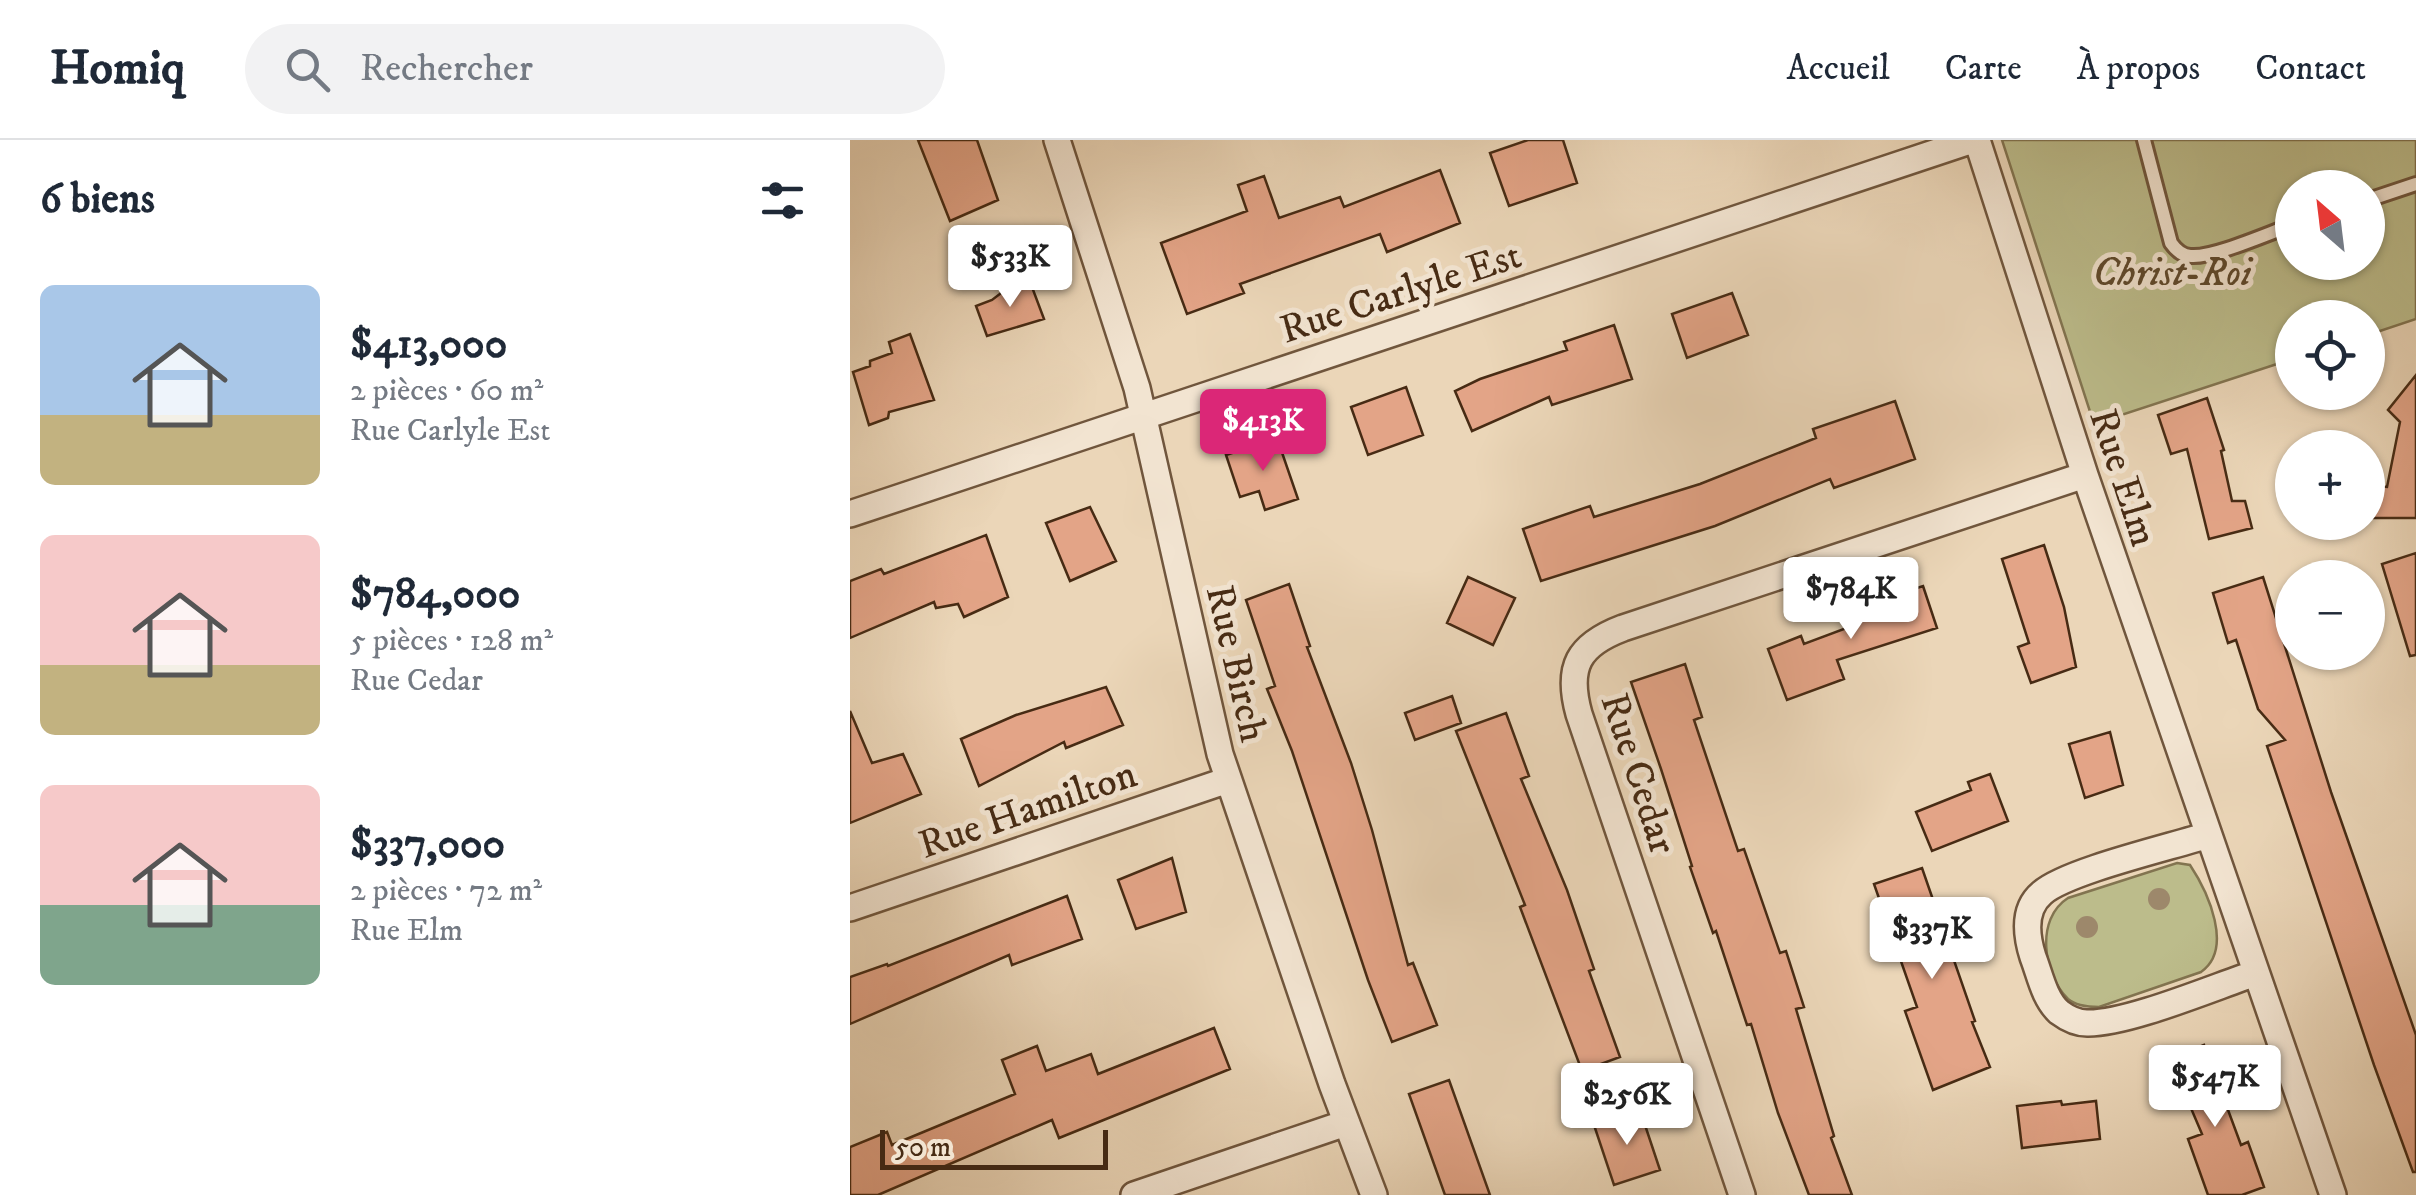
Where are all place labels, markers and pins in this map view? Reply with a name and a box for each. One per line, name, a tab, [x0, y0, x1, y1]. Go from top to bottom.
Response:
pin: $533K	[940, 225, 1080, 310]
pin: $413K	[1193, 389, 1333, 474]
pin: $784K	[1781, 557, 1921, 642]
pin: $337K	[1862, 897, 2002, 982]
pin: $547K	[2145, 1045, 2285, 1130]
pin: $256K	[1557, 1063, 1697, 1148]

